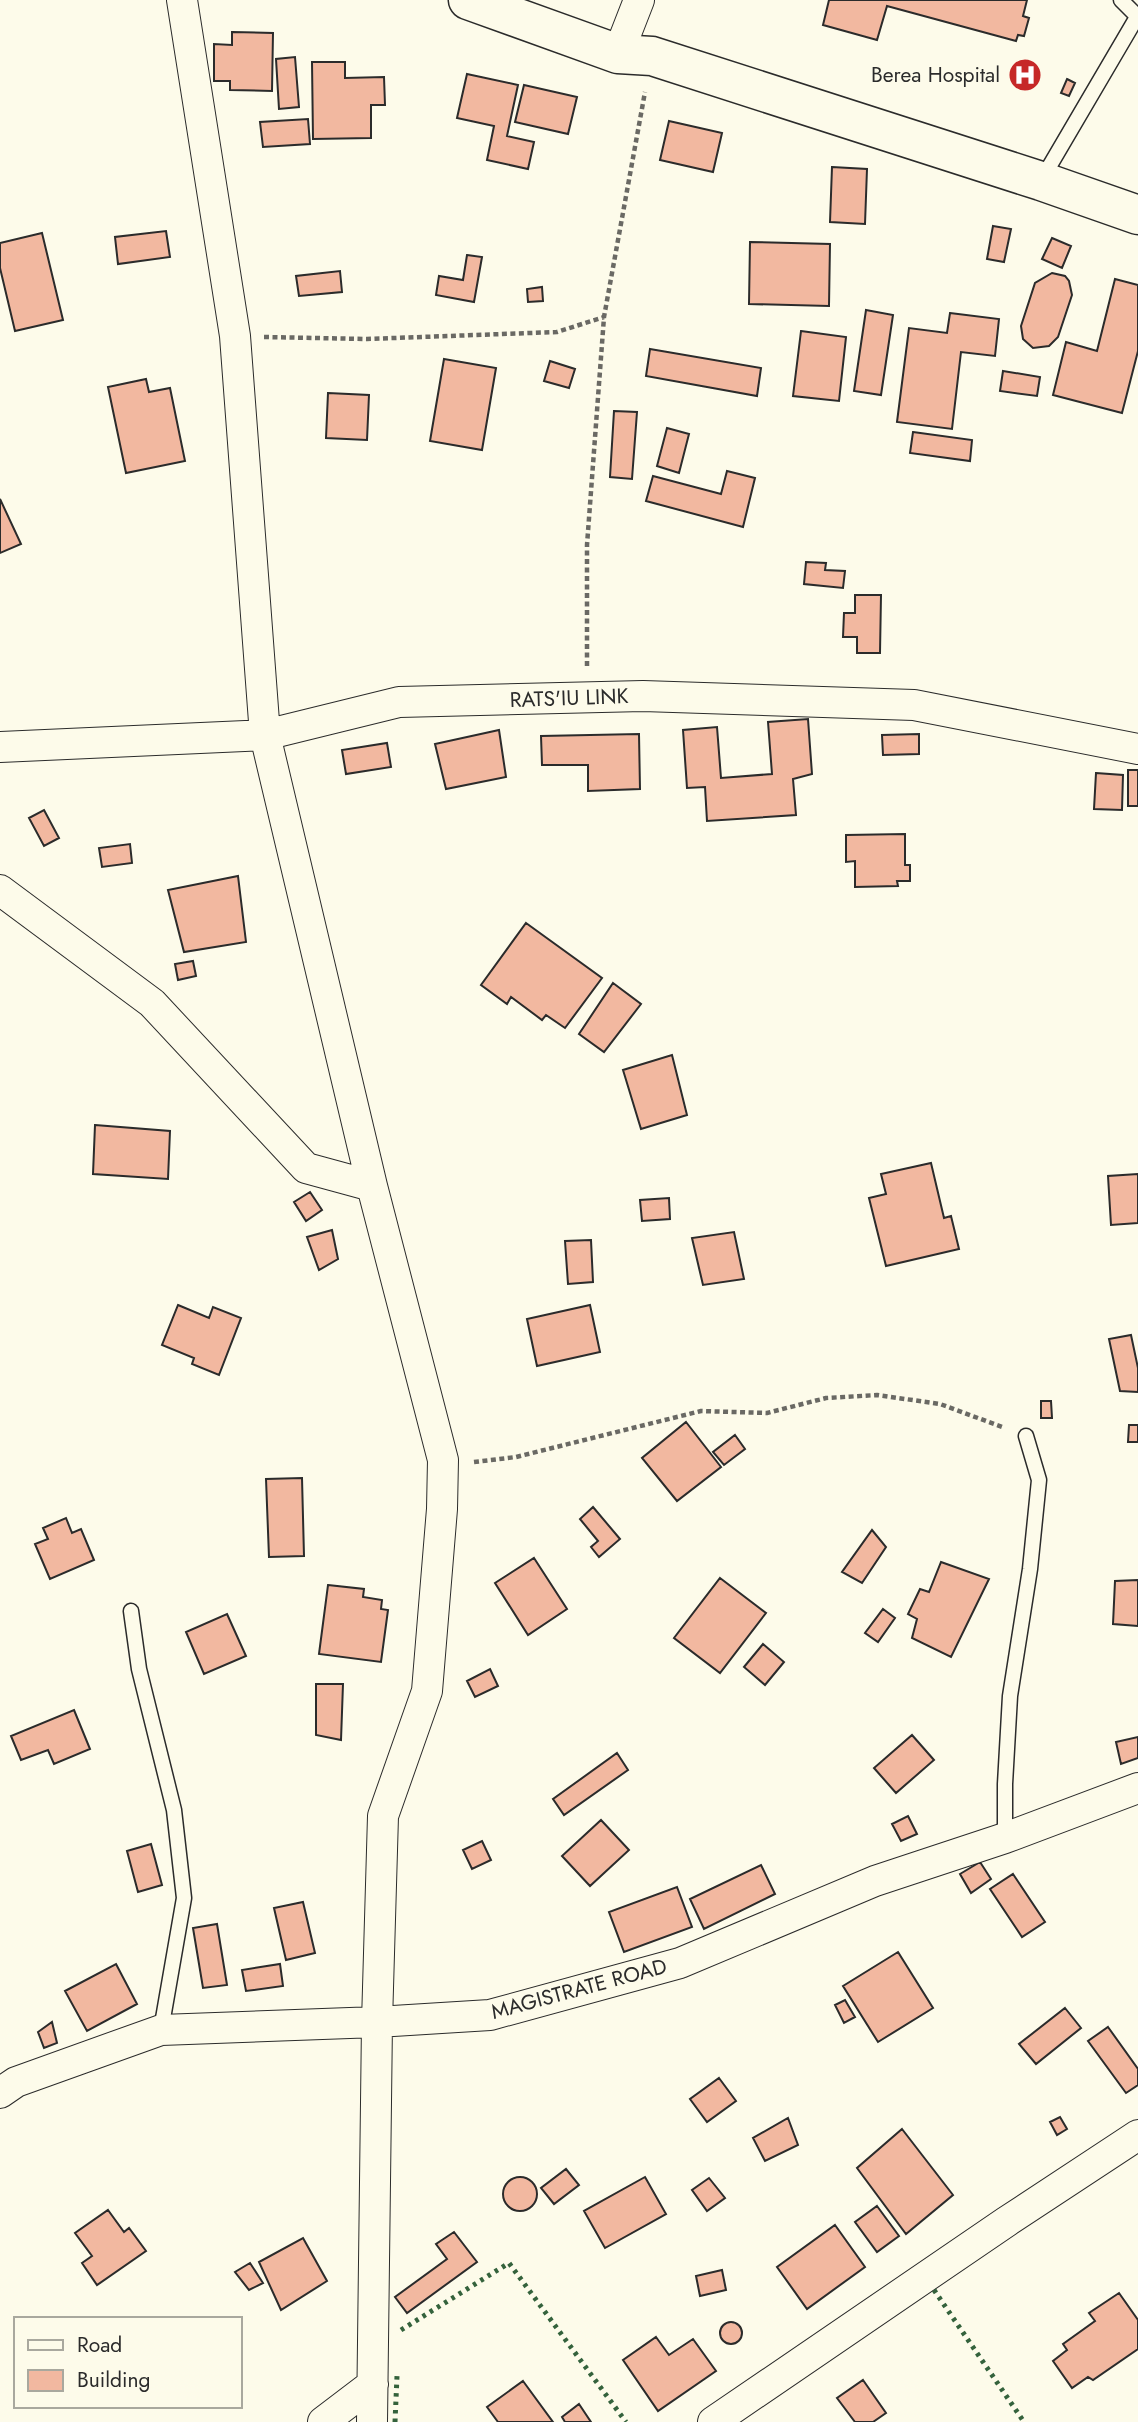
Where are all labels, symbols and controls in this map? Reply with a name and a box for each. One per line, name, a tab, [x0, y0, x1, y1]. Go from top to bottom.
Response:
hospital icon: Berea Hospital	[1006, 56, 1044, 94]
place label: Berea Hospital	[871, 60, 1000, 90]
street label: RATS'IU LINK	[509, 681, 629, 715]
street label: MAGISTRATE ROAD	[488, 1951, 670, 2027]
legend	[14, 2317, 242, 2408]
text: Road	[77, 2330, 122, 2360]
text: Building	[77, 2365, 150, 2395]

